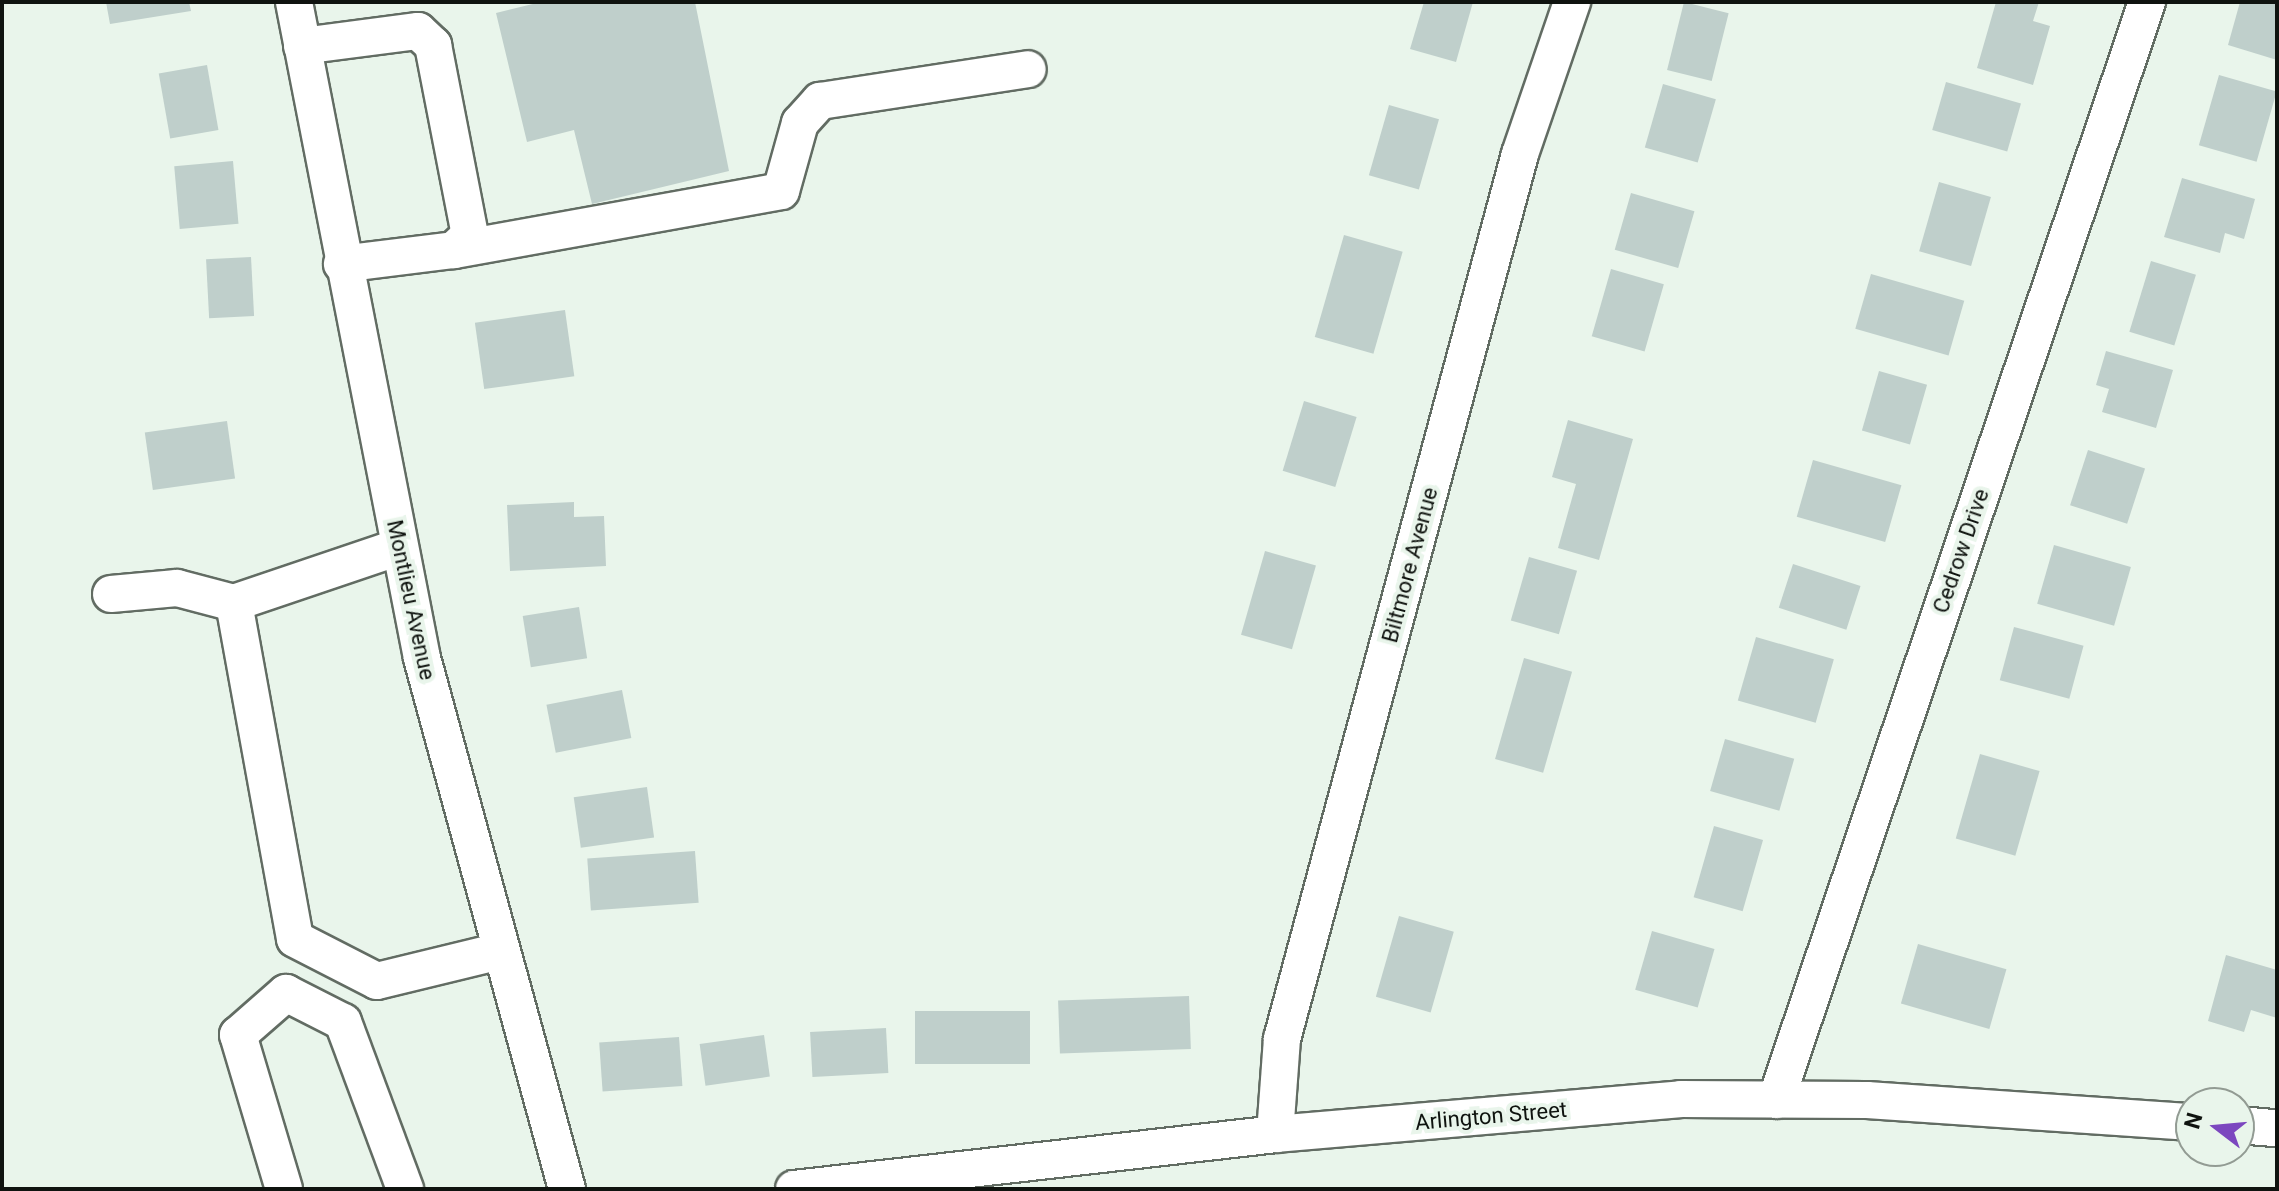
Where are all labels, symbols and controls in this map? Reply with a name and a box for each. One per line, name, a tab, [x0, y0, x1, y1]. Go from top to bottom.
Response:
street label: Biltmore Avenue	[1377, 484, 1443, 646]
street label: Cedrow Drive	[1927, 485, 1995, 617]
street label: Montlieu Avenue	[381, 518, 441, 682]
north arrow	[2175, 1087, 2255, 1167]
street label: Arlington Street	[1414, 1096, 1568, 1136]
text: N	[2179, 1110, 2208, 1132]

